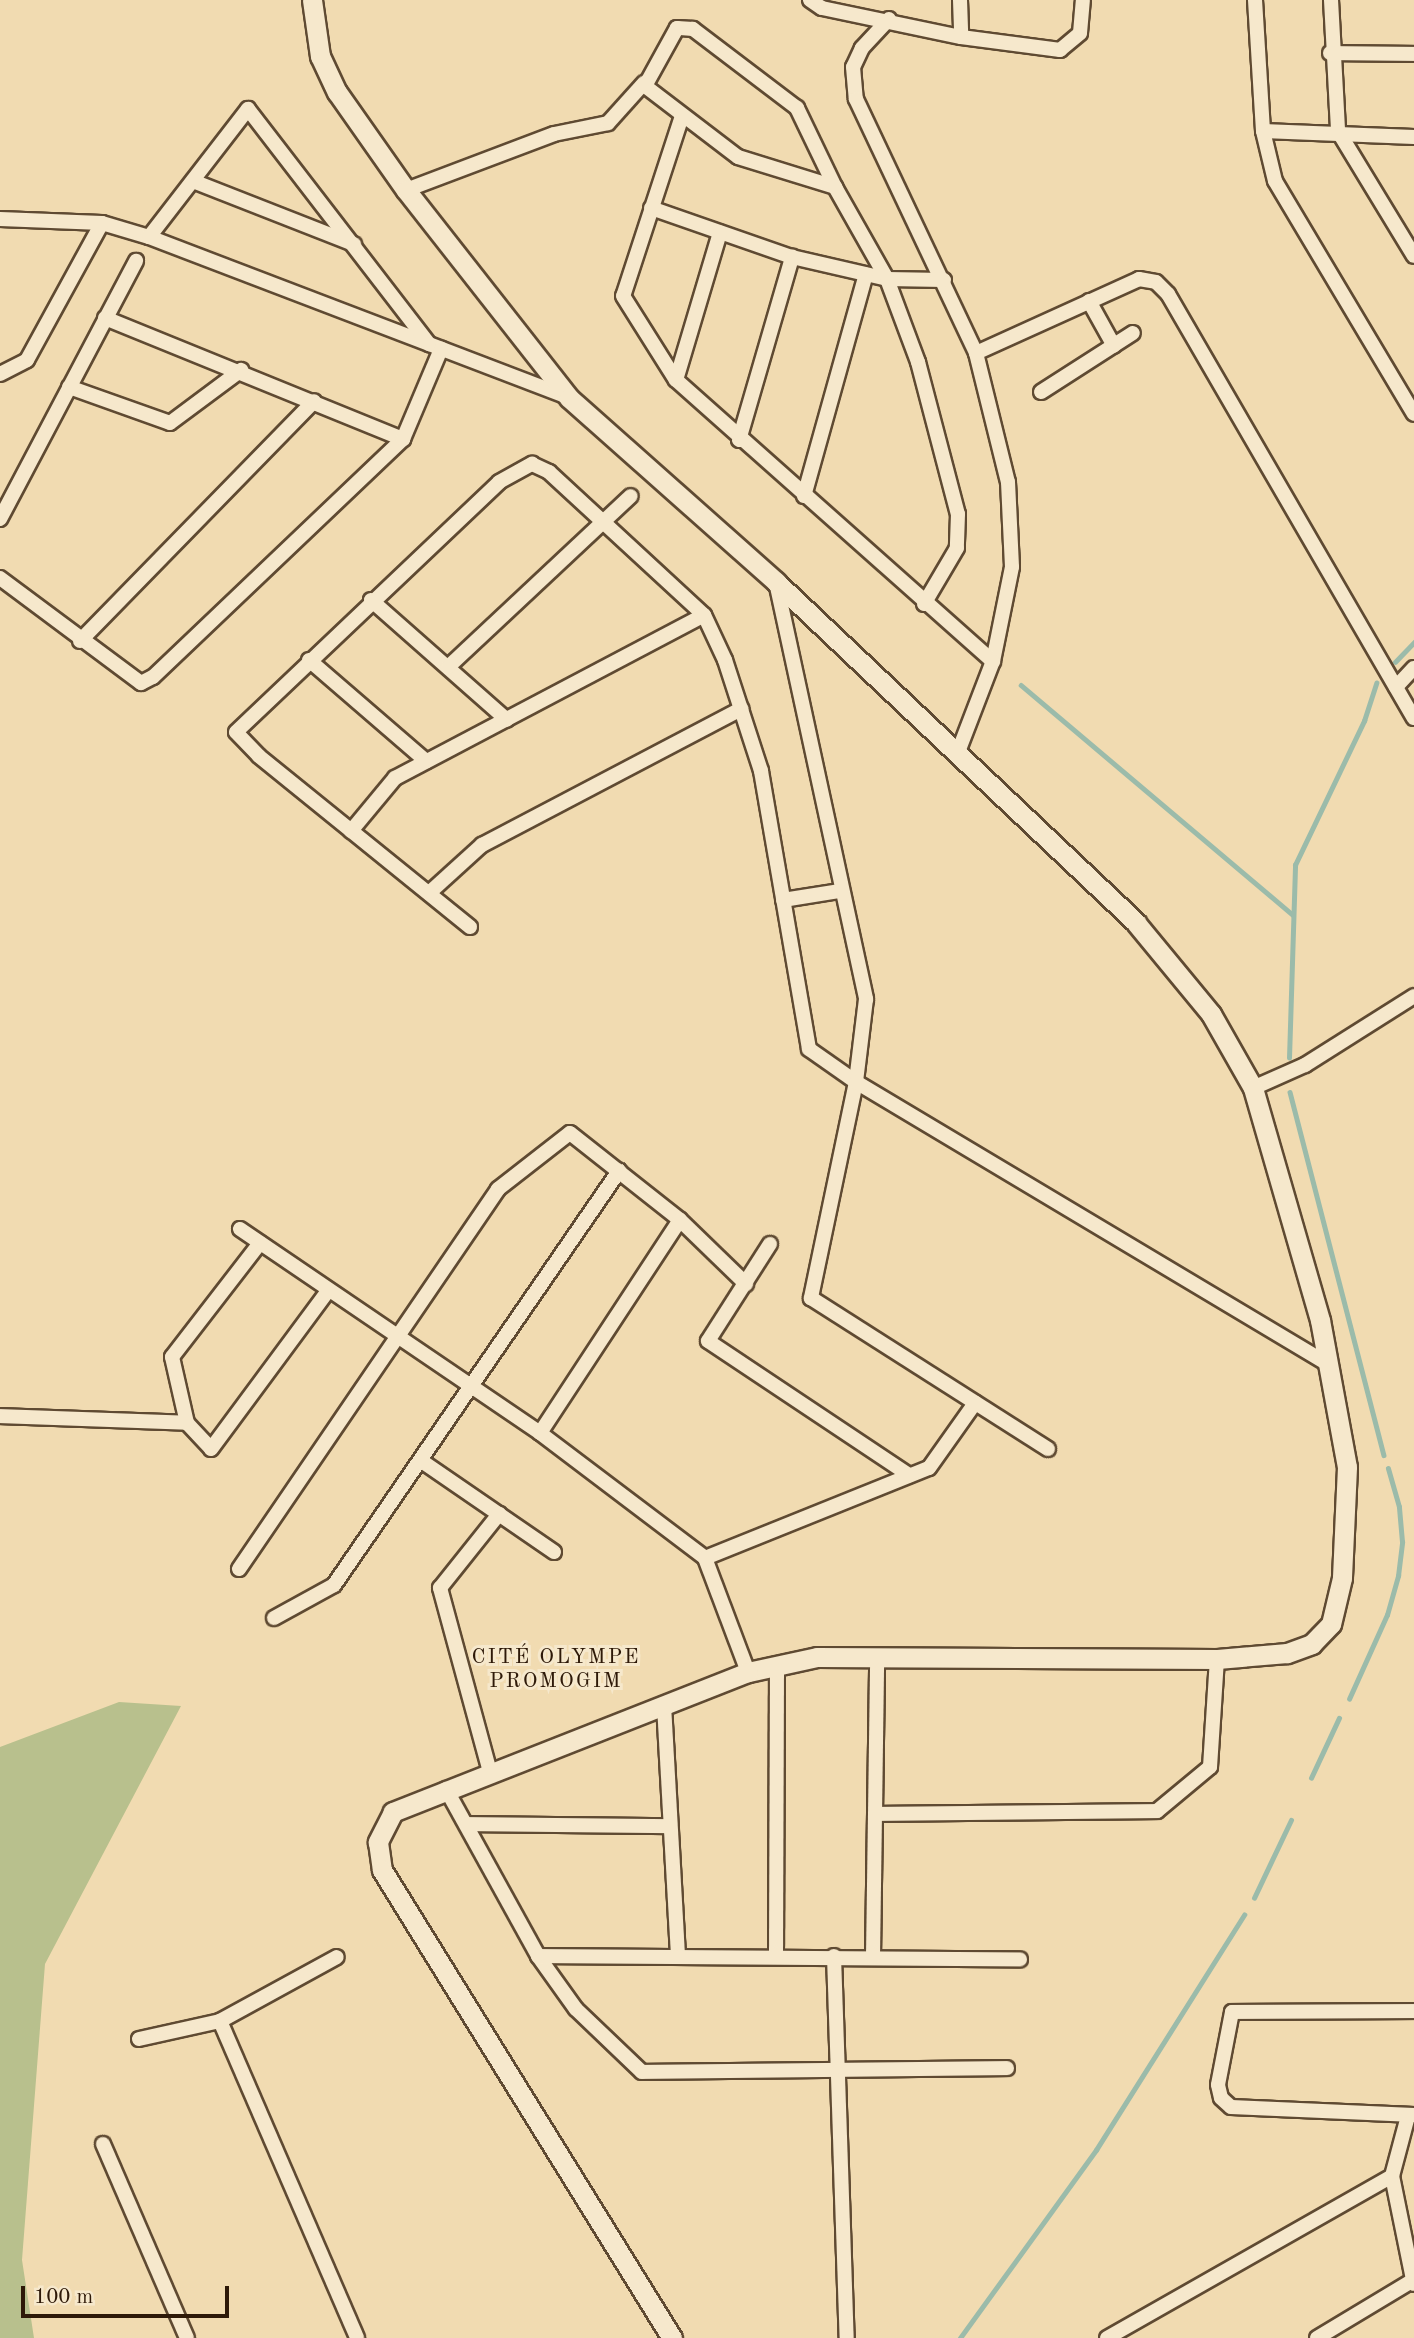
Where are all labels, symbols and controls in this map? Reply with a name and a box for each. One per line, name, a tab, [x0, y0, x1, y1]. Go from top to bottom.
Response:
district label: CITÉ OLYMPE PROMOGIM	[473, 1645, 639, 1695]
scale bar	[24, 2272, 233, 2316]
text: 100 m	[34, 2287, 93, 2308]

